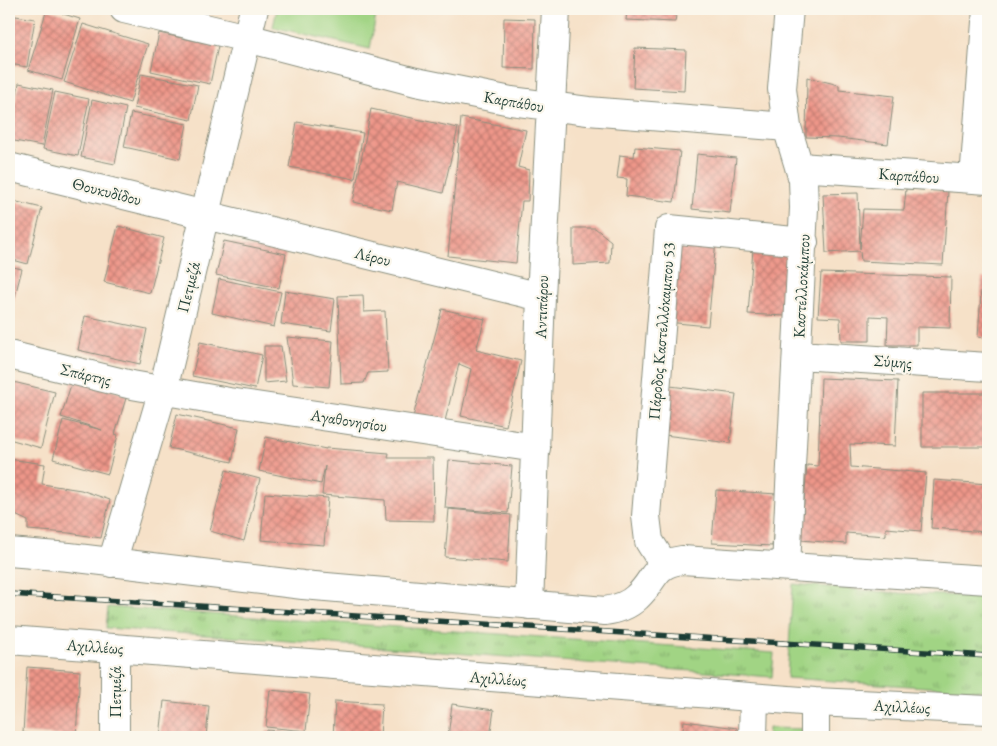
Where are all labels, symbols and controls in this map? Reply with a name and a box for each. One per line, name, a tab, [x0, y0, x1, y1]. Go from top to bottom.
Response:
street label: Καρπάθου	[482, 86, 546, 117]
street label: Καρπάθου	[878, 163, 940, 188]
street label: Θουκυδίδου	[70, 173, 144, 210]
street label: Καστελλοκάμπου	[788, 233, 815, 339]
street label: Πάροδος Καστελλόκαμπου 53	[643, 241, 680, 421]
street label: Λέρου	[352, 242, 393, 271]
street label: Πετμεζά	[172, 259, 205, 315]
street label: Αντιπάρου	[530, 275, 553, 340]
street label: Σύμης	[873, 350, 913, 373]
street label: Σπάρτης	[58, 358, 114, 391]
street label: Αγαθονησίου	[308, 404, 389, 437]
street label: Αχιλλέως	[65, 634, 124, 659]
street label: Πετμεζά	[105, 665, 126, 718]
street label: Αχιλλέως	[468, 666, 527, 691]
street label: Αχιλλέως	[872, 694, 931, 718]

